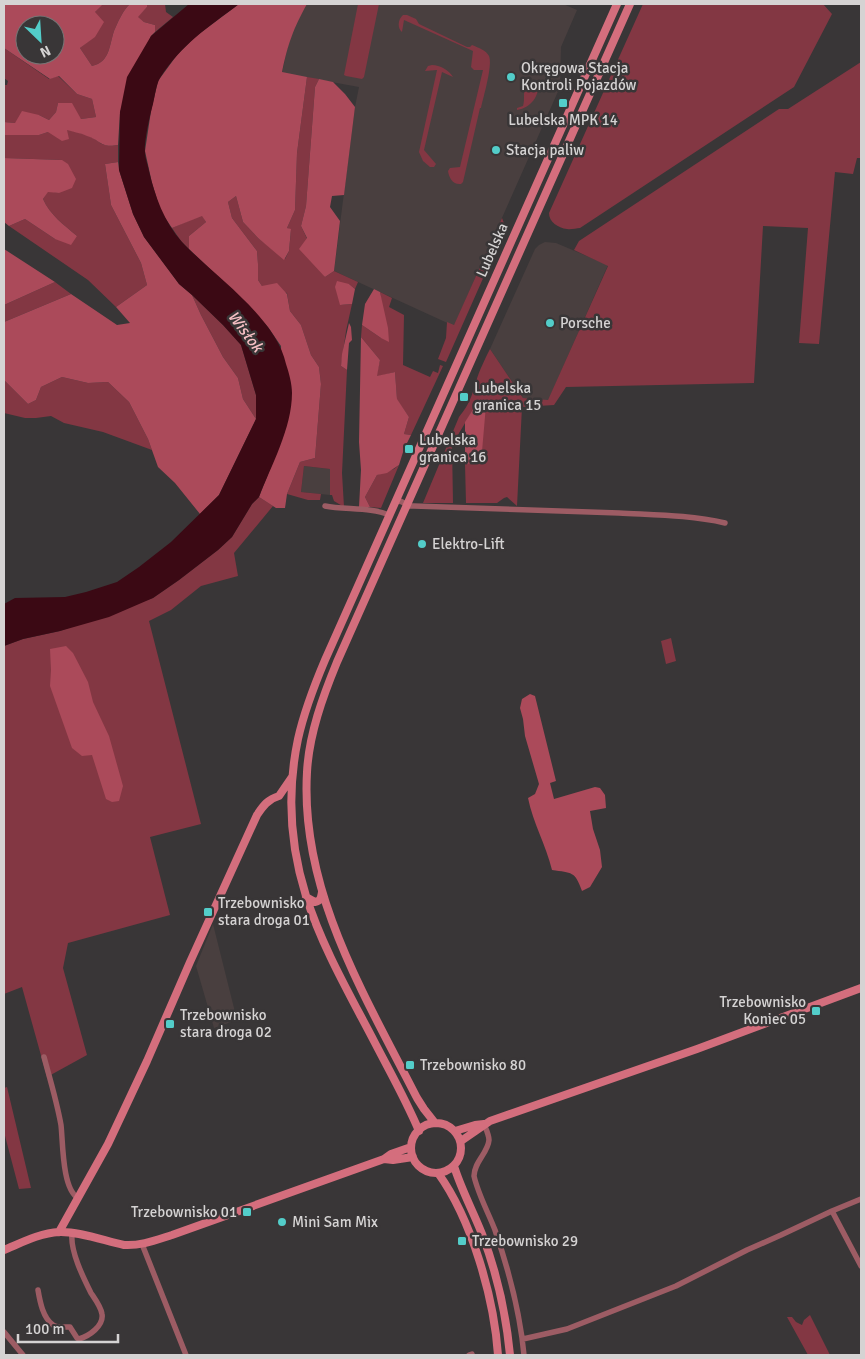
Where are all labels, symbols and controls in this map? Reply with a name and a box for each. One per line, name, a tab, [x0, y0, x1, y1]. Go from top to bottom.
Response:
north arrow	[15, 15, 65, 65]
text: N	[37, 42, 53, 61]
place label: Okręgowa Stacja Kontroli Pojazdów	[521, 59, 637, 94]
marker: Okręgowa Stacja Kontroli Pojazdów	[505, 71, 517, 83]
marker: Lubelska MPK 14	[557, 97, 569, 109]
place label: Lubelska MPK 14	[508, 111, 618, 129]
place label: Stacja paliw	[506, 141, 584, 159]
marker: Stacja paliw	[490, 144, 502, 156]
street label: Lubelska	[472, 220, 512, 280]
water label: Wisłok	[223, 307, 268, 358]
place label: Porsche	[560, 314, 611, 332]
marker: Porsche	[544, 317, 556, 329]
place label: Lubelska granica 15	[474, 379, 541, 414]
marker: Lubelska granica 15	[458, 391, 470, 403]
place label: Lubelska granica 16	[419, 431, 486, 466]
marker: Lubelska granica 16	[403, 443, 415, 455]
place label: Elektro-Lift	[432, 535, 505, 553]
marker: Elektro-Lift	[416, 538, 428, 550]
place label: Trzebownisko stara droga 01	[218, 894, 310, 929]
marker: Trzebownisko stara droga 01	[202, 906, 214, 918]
place label: Trzebownisko Koniec 05	[719, 993, 806, 1028]
marker: Trzebownisko Koniec 05	[810, 1005, 822, 1017]
place label: Trzebownisko stara droga 02	[180, 1006, 272, 1041]
marker: Trzebownisko stara droga 02	[164, 1018, 176, 1030]
place label: Trzebownisko 80	[420, 1056, 526, 1074]
marker: Trzebownisko 80	[404, 1059, 416, 1071]
place label: Trzebownisko 01	[131, 1203, 237, 1221]
marker: Trzebownisko 01	[241, 1206, 253, 1218]
place label: Mini Sam Mix	[292, 1213, 378, 1231]
marker: Mini Sam Mix	[276, 1216, 288, 1228]
place label: Trzebownisko 29	[472, 1232, 578, 1250]
marker: Trzebownisko 29	[456, 1235, 468, 1247]
scale bar	[18, 1312, 118, 1344]
text: 100 m	[25, 1320, 65, 1338]

